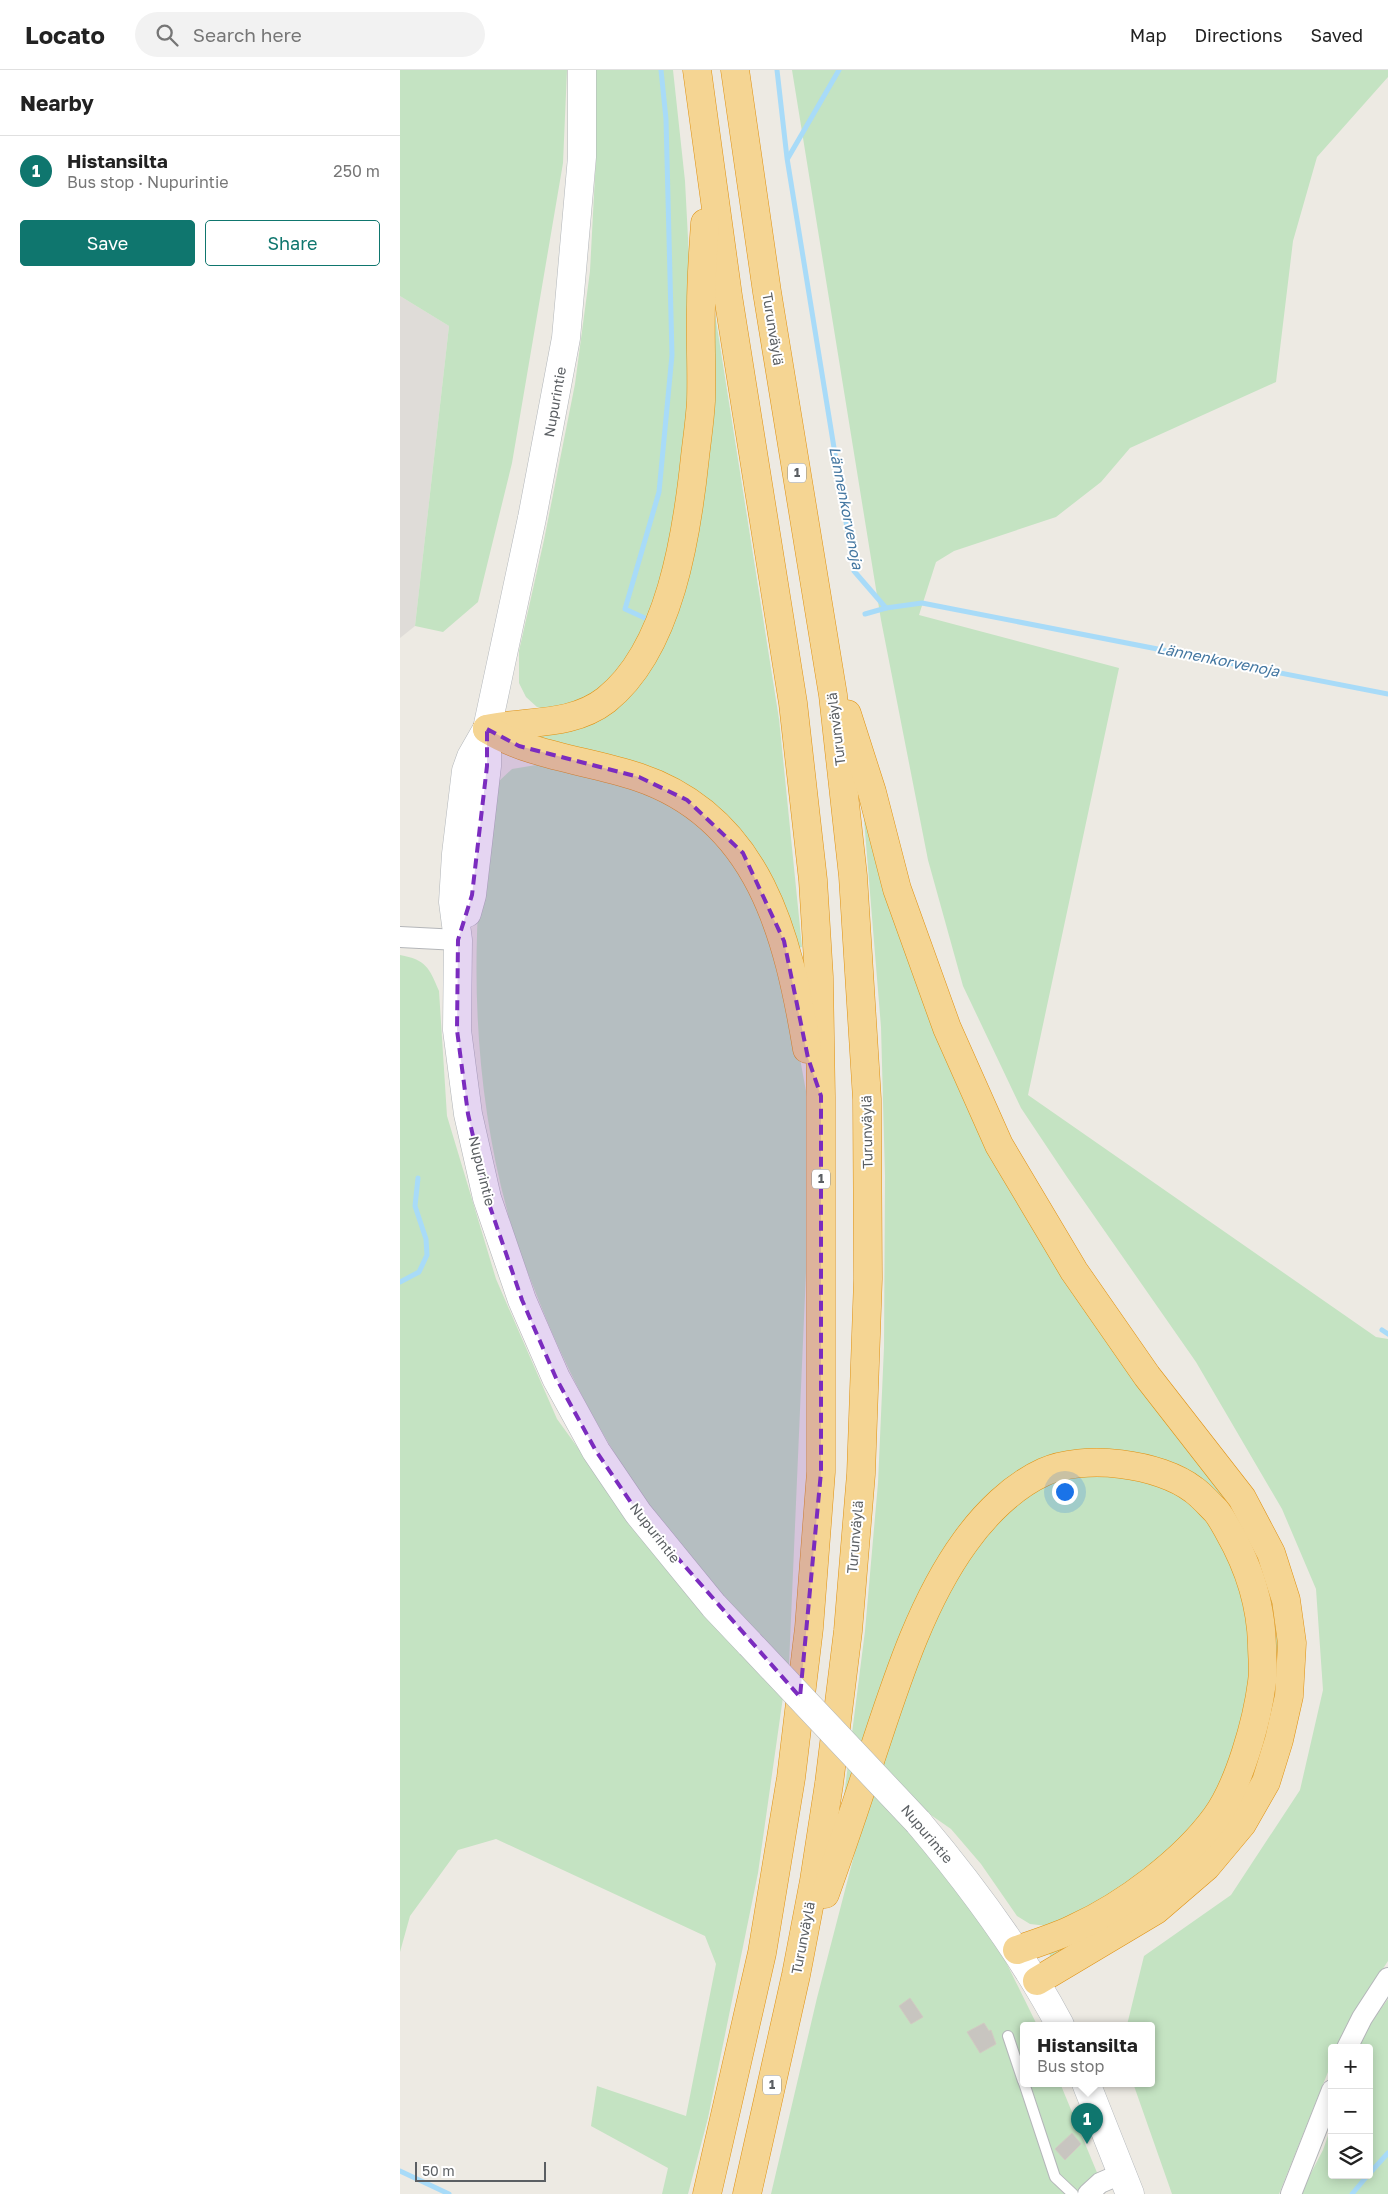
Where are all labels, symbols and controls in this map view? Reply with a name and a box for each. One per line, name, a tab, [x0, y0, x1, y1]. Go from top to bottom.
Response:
search box	[135, 12, 485, 57]
text: Locato	[25, 20, 105, 49]
icon: search	[153, 21, 181, 49]
text: Search here	[193, 23, 302, 46]
text: Map	[1130, 24, 1166, 46]
text: Directions	[1194, 24, 1282, 46]
text: Saved	[1310, 24, 1363, 46]
text: Nearby	[20, 90, 94, 116]
text: Histansilta	[67, 149, 168, 172]
text: 1	[32, 161, 40, 181]
text: 250 m	[333, 161, 380, 181]
text: Bus stop · Nupurintie	[67, 172, 229, 192]
button: Save	[20, 220, 195, 266]
button: Share	[205, 220, 380, 266]
street label: Turunväylä	[759, 291, 788, 367]
street label: Nupurintie	[540, 365, 569, 439]
water label: Lännenkorvenoja	[825, 445, 868, 571]
road number: 1	[788, 463, 806, 482]
water label: Lännenkorvenoja	[1155, 638, 1282, 681]
street label: Turunväylä	[823, 692, 848, 767]
street label: Turunväylä	[857, 1095, 876, 1169]
street label: Nupurintie	[466, 1134, 499, 1208]
road number: 1	[812, 1170, 830, 1188]
your location	[1052, 1479, 1078, 1505]
street label: Nupurintie	[627, 1499, 684, 1566]
street label: Turunväylä	[843, 1500, 866, 1574]
street label: Nupurintie	[898, 1801, 957, 1866]
street label: Turunväylä	[787, 1900, 818, 1976]
popup	[1020, 2022, 1155, 2087]
text: Histansilta	[1037, 2033, 1138, 2056]
map controls	[1328, 2044, 1373, 2179]
button: +	[1328, 2044, 1373, 2089]
text: Bus stop	[1037, 2056, 1104, 2076]
road number: 1	[763, 2076, 781, 2094]
button: −	[1328, 2089, 1373, 2134]
pin: 1	[1071, 2103, 1103, 2144]
button: layers	[1328, 2134, 1373, 2179]
scale bar	[415, 2159, 546, 2182]
text: 50 m	[422, 2162, 455, 2179]

